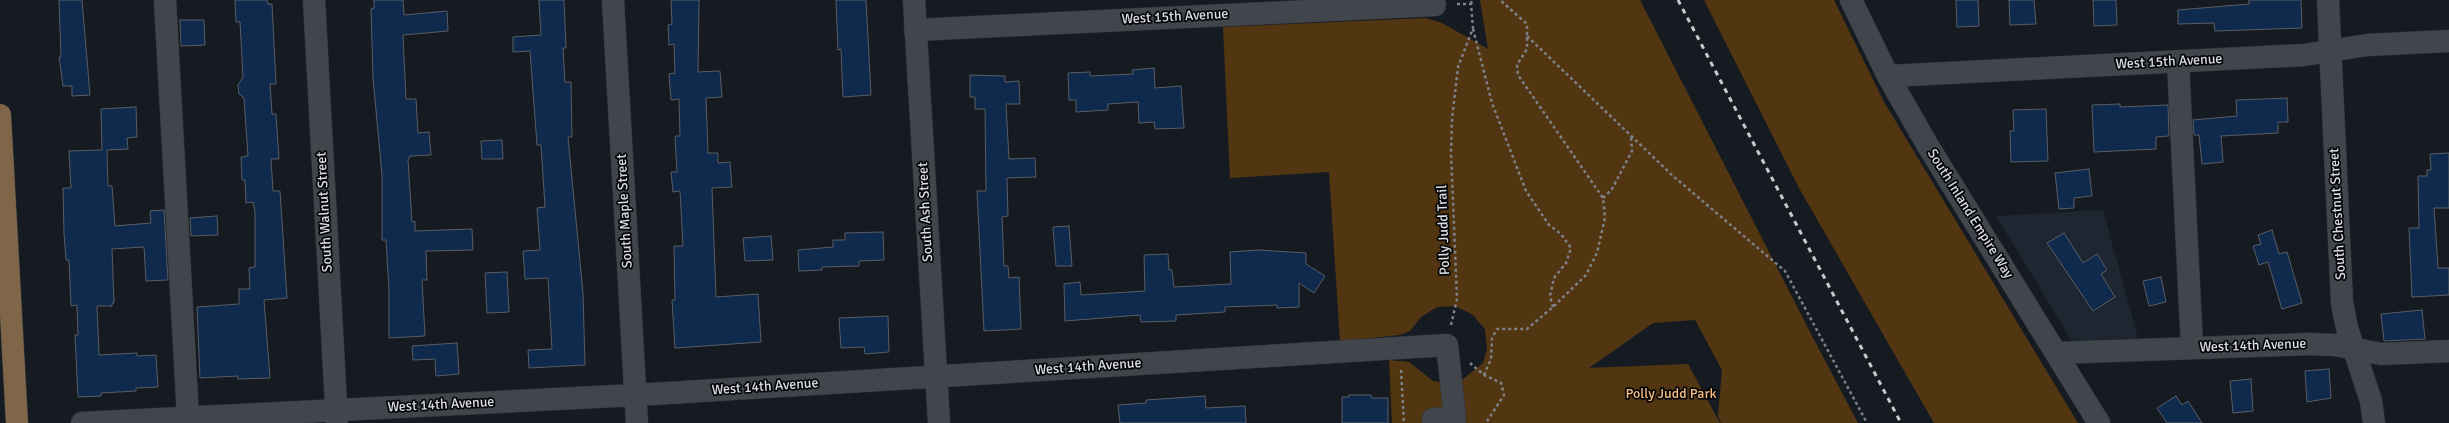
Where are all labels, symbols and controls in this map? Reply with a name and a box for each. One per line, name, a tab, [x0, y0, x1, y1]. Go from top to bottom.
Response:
street label: West 15th Avenue	[1121, 6, 1229, 28]
street label: West 15th Avenue	[2115, 51, 2223, 73]
street label: South Inland Empire Way	[1923, 146, 2017, 282]
street label: South Chestnut Street	[2326, 148, 2350, 280]
street label: South Walnut Street	[313, 151, 337, 273]
street label: South Maple Street	[614, 153, 636, 269]
street label: South Ash Street	[915, 162, 937, 262]
street label: Polly Judd Trail	[1434, 184, 1454, 276]
street label: West 14th Avenue	[2199, 336, 2307, 356]
street label: West 14th Avenue	[1034, 355, 1142, 379]
street label: West 14th Avenue	[711, 375, 819, 399]
park label: Polly Judd Park	[1625, 386, 1717, 402]
street label: West 14th Avenue	[387, 394, 495, 416]

